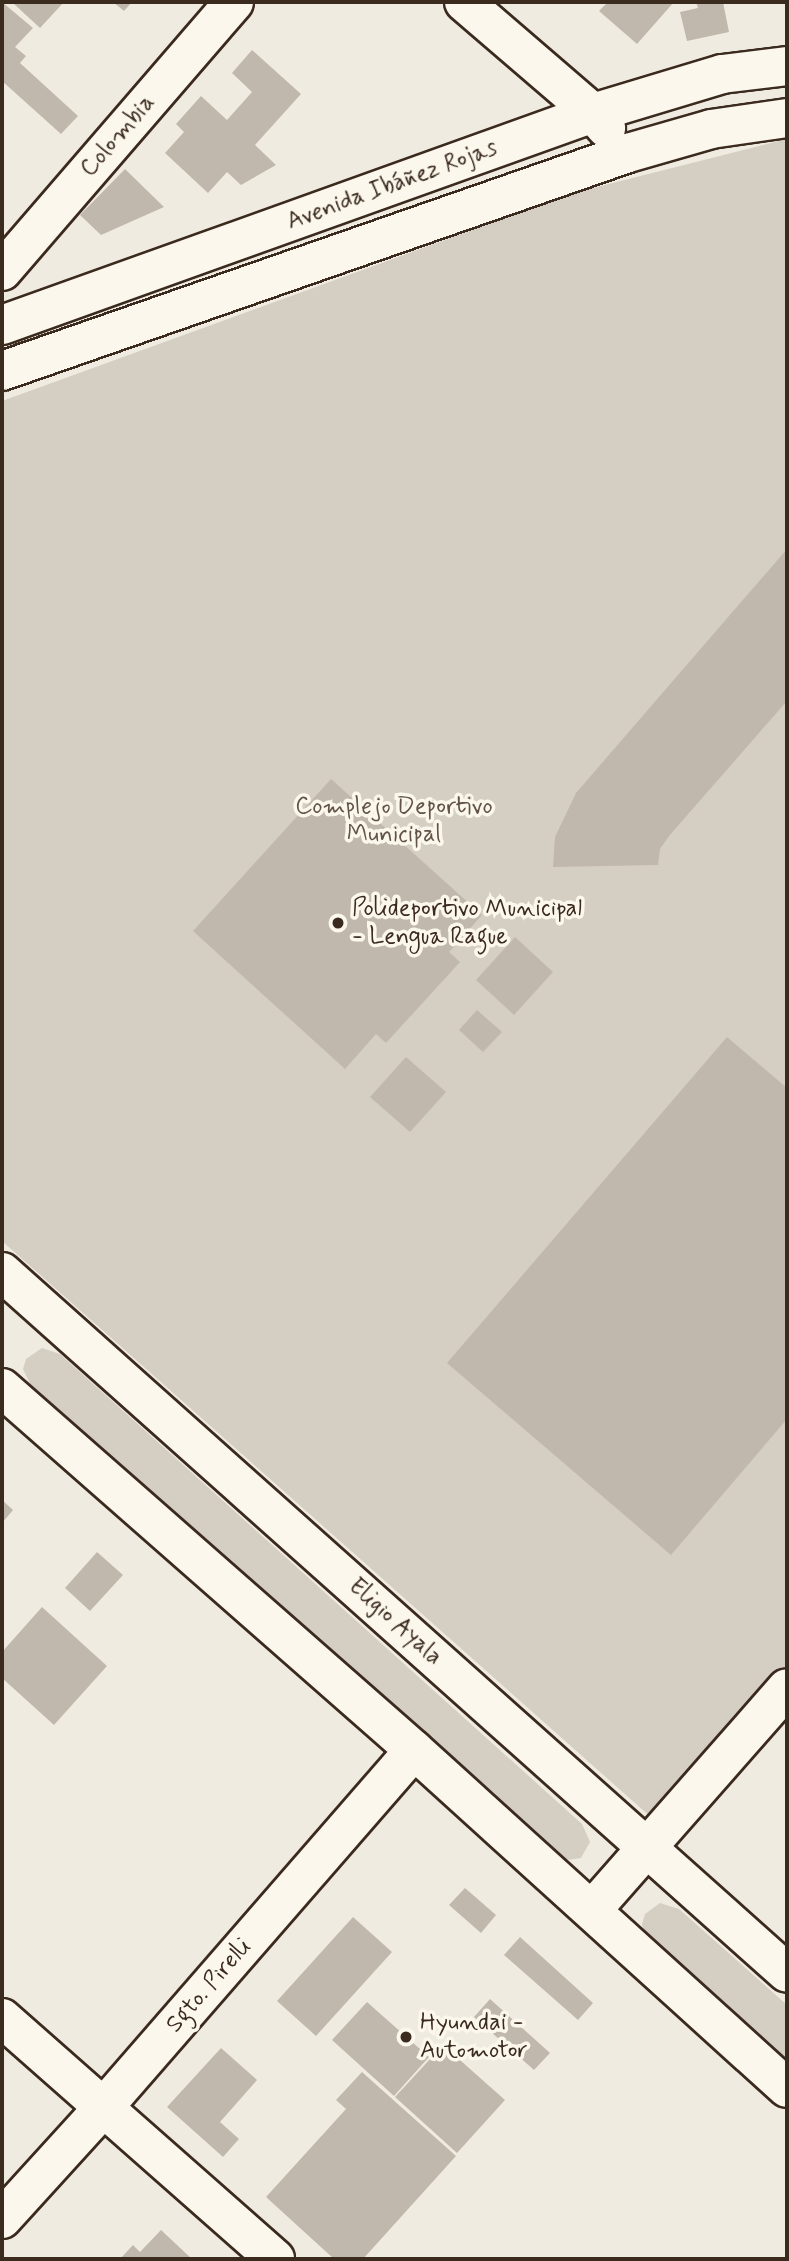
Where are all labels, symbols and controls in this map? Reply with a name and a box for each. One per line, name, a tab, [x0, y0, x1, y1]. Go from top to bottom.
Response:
street label: Colombia	[74, 89, 162, 183]
street label: Avenida Ibáñez Rojas	[284, 134, 500, 236]
park label: Complejo Deportivo Municipal	[295, 793, 493, 849]
place label: Polideportivo Municipal - Lengua Rague	[352, 895, 580, 951]
marker: Polideportivo Municipal - Lengua Rague	[330, 915, 346, 931]
street label: Eligio Ayala	[341, 1572, 449, 1672]
street label: Sgto. Pirelli	[160, 1933, 258, 2039]
place label: Hyundai - Automotor	[420, 2009, 528, 2065]
marker: Hyundai - Automotor	[398, 2029, 414, 2045]

